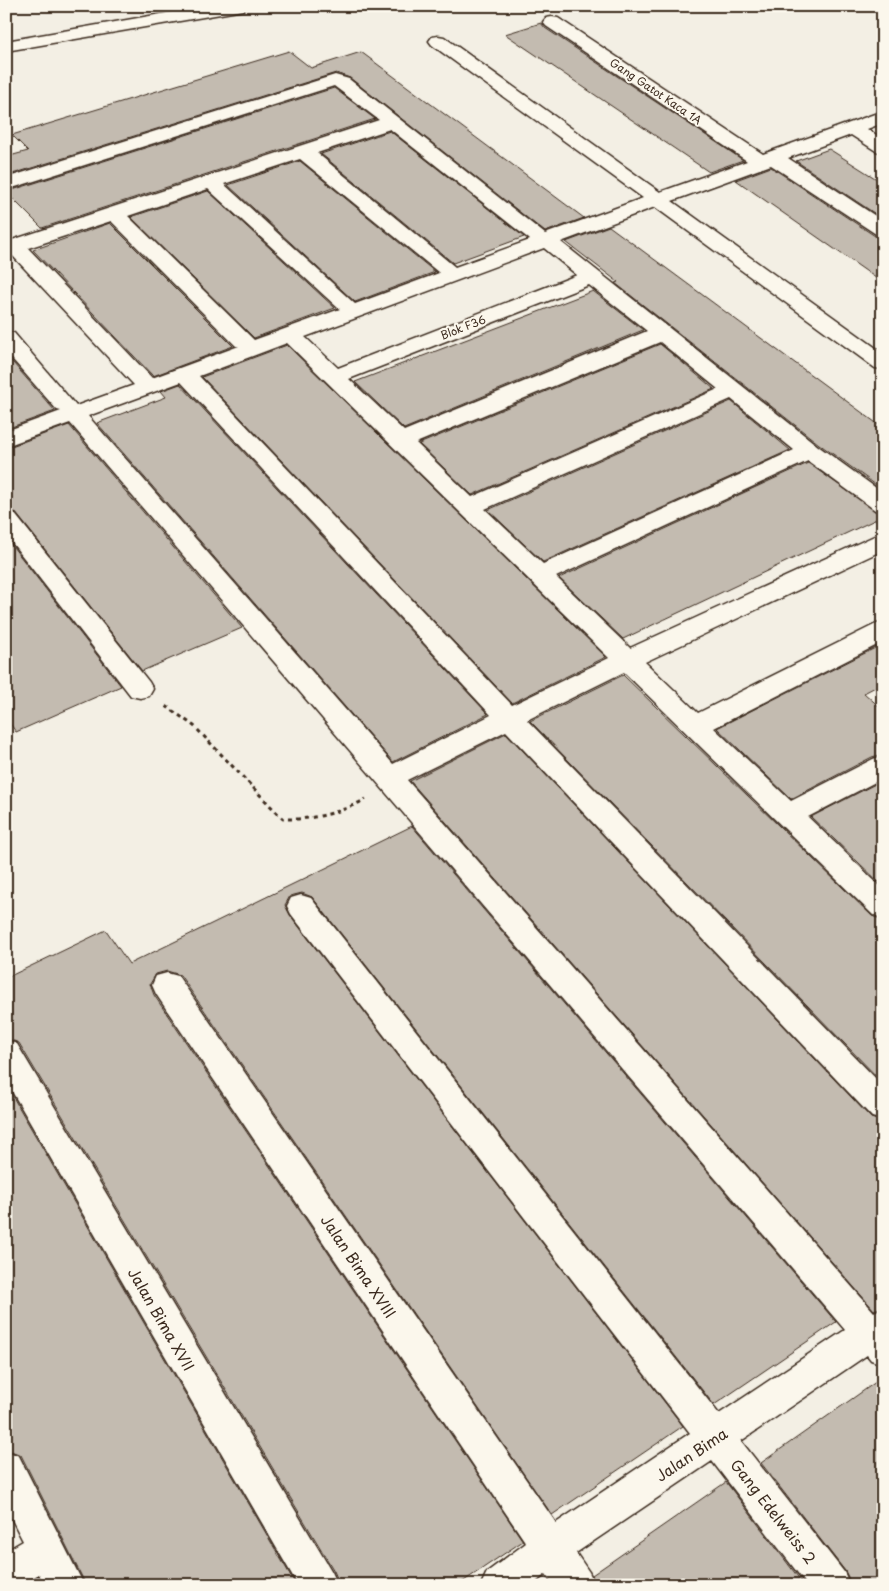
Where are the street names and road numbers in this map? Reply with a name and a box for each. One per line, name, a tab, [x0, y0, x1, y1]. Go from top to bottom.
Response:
street label: Gang Gatot Kaca 1A	[607, 54, 706, 128]
street label: Blok F36	[438, 310, 488, 343]
street label: Jalan Bima XVIII	[316, 1210, 402, 1322]
street label: Jalan Bima XVII	[123, 1263, 201, 1375]
street label: Jalan Bima	[651, 1421, 732, 1487]
street label: Gang Edelweiss 2	[726, 1454, 822, 1568]

